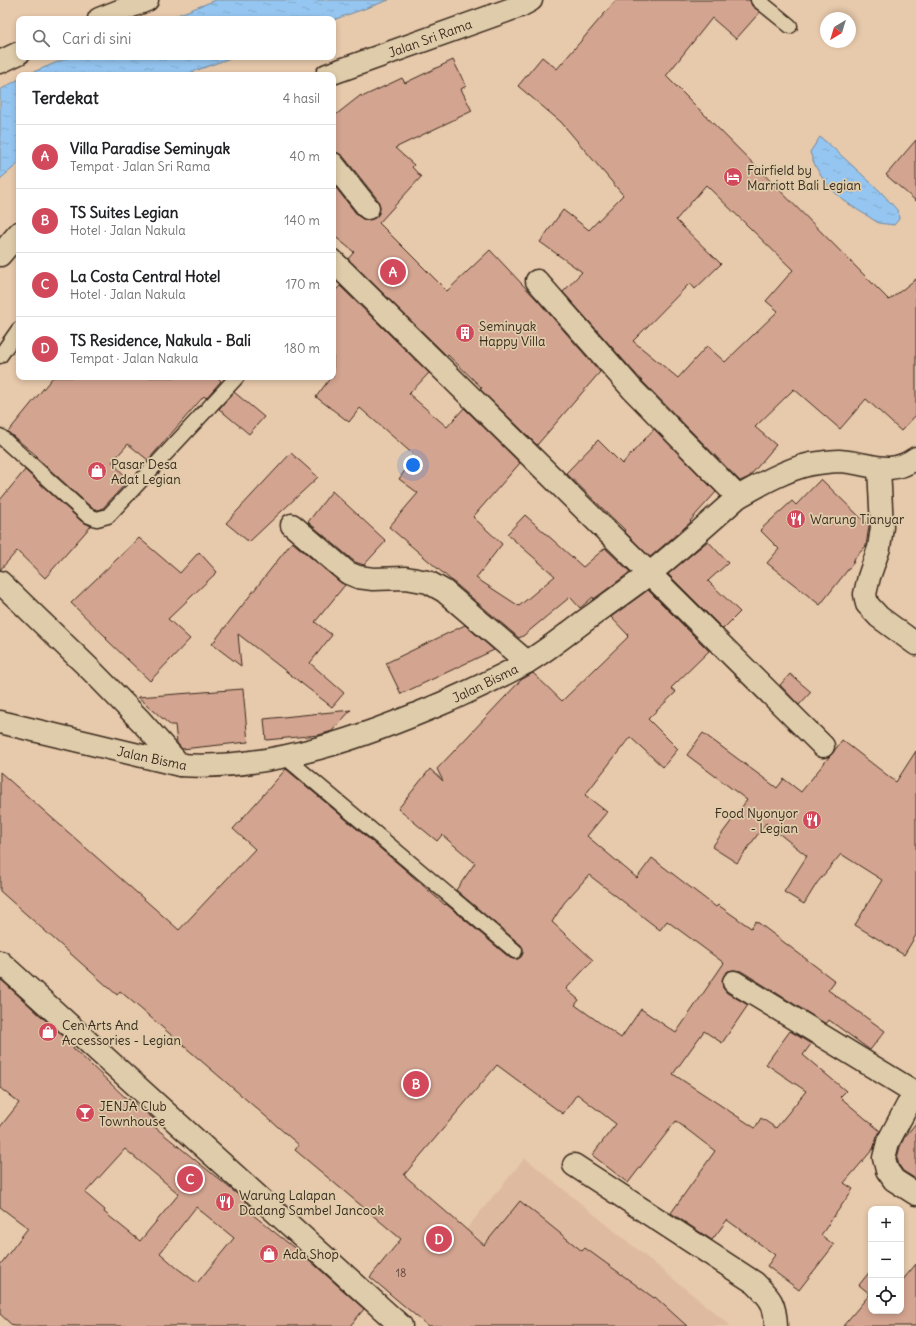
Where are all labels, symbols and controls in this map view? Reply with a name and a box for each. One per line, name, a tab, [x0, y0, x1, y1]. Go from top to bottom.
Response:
north arrow	[820, 12, 856, 48]
street label: Jalan Sri Rama	[386, 15, 474, 61]
search box	[16, 16, 336, 60]
icon: search	[30, 27, 52, 49]
text: Cari di sini	[62, 29, 131, 48]
text: Terdekat	[32, 87, 99, 109]
text: 4 hasil	[283, 90, 320, 107]
text: Villa Paradise Seminyak	[70, 139, 230, 158]
text: A	[41, 148, 49, 165]
text: 40 m	[289, 148, 320, 165]
text: Tempat · Jalan Sri Rama	[70, 158, 211, 175]
place label: Fairfield by Marriott Bali Legian	[747, 162, 862, 194]
hotel icon: Fairfield by Marriott Bali Legian	[722, 166, 744, 188]
text: TS Suites Legian	[70, 203, 178, 222]
text: B	[41, 212, 49, 229]
text: 140 m	[284, 212, 320, 229]
text: Hotel · Jalan Nakula	[70, 222, 186, 239]
pin: A	[380, 257, 406, 287]
text: La Costa Central Hotel	[70, 267, 220, 286]
text: C	[41, 276, 49, 293]
text: 170 m	[285, 276, 320, 293]
text: Hotel · Jalan Nakula	[70, 286, 186, 303]
place label: Seminyak Happy Villa	[479, 318, 545, 350]
building icon: Seminyak Happy Villa	[454, 322, 476, 344]
text: TS Residence, Nakula - Bali	[70, 331, 251, 350]
text: D	[40, 340, 50, 357]
text: 180 m	[284, 340, 320, 357]
text: Tempat · Jalan Nakula	[70, 350, 198, 367]
your location	[403, 455, 423, 475]
place label: Pasar Desa Adat Legian	[111, 456, 181, 488]
shop icon: Pasar Desa Adat Legian	[86, 460, 108, 482]
restaurant icon: Warung Tianyar	[785, 508, 807, 530]
place label: Warung Tianyar	[810, 511, 905, 528]
street label: Jalan Bisma	[450, 660, 521, 707]
street label: Jalan Bisma	[115, 743, 188, 774]
place label: Food Nyonyor - Legian	[715, 805, 799, 837]
restaurant icon: Food Nyonyor - Legian	[801, 809, 823, 831]
place label: Cen Arts And Accessories - Legian	[62, 1017, 182, 1049]
shop icon: Cen Arts And Accessories - Legian	[37, 1021, 59, 1043]
pin: B	[403, 1069, 429, 1099]
place label: JENJA Club Townhouse	[99, 1098, 167, 1130]
bar icon: JENJA Club Townhouse	[74, 1102, 96, 1124]
pin: C	[177, 1164, 203, 1194]
place label: Warung Lalapan Dadang Sambel Jancook	[239, 1187, 384, 1219]
restaurant icon: Warung Lalapan Dadang Sambel Jancook	[214, 1191, 236, 1213]
map controls	[868, 1206, 904, 1314]
button: +	[868, 1206, 904, 1242]
pin: D	[426, 1224, 452, 1254]
button: −	[868, 1242, 904, 1278]
shop icon: Ada Shop	[258, 1243, 280, 1265]
place label: Ada Shop	[283, 1246, 339, 1263]
house number: 18	[396, 1266, 406, 1280]
button: locate	[868, 1278, 904, 1314]

